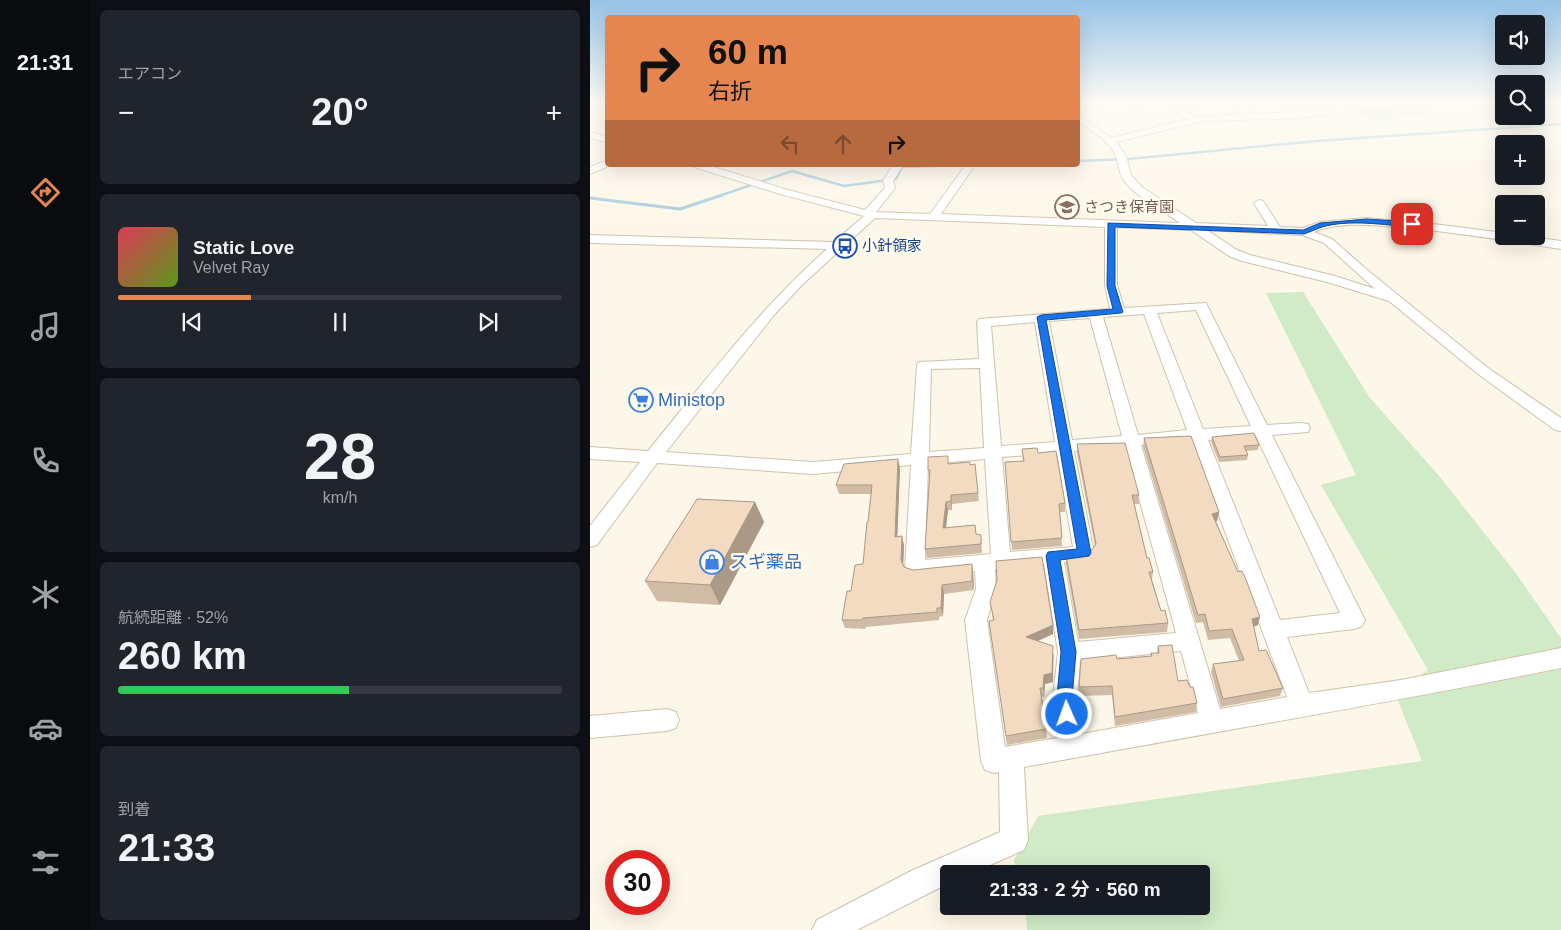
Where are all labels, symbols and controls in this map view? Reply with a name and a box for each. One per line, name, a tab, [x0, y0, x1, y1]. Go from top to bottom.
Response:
map controls	[1495, 15, 1545, 245]
button: sound	[1495, 15, 1545, 65]
text: 60 m	[708, 32, 788, 71]
icon: right	[625, 35, 690, 100]
text: 21:31	[17, 50, 73, 75]
text: エアコン	[118, 65, 182, 82]
button: search	[1495, 75, 1545, 125]
text: 右折	[708, 79, 752, 104]
text: 20°	[311, 91, 369, 133]
text: −	[118, 97, 134, 128]
text: +	[546, 97, 562, 128]
icon: left	[776, 130, 804, 158]
icon: ahead	[829, 130, 857, 158]
icon: right	[882, 130, 910, 158]
button: +	[1495, 135, 1545, 185]
icon: directions	[28, 175, 63, 210]
school or university icon: さつき保育園	[1054, 194, 1080, 220]
button: −	[1495, 195, 1545, 245]
place label: さつき保育園	[1084, 198, 1174, 215]
pin	[1391, 203, 1433, 245]
icon: arrive	[1398, 210, 1426, 238]
bus stop icon: 小針領家	[832, 233, 858, 259]
text: Static Love	[193, 237, 294, 258]
place label: 小針領家	[862, 237, 922, 254]
text: Velvet Ray	[193, 259, 269, 276]
icon: previous	[178, 308, 206, 336]
icon: pause	[326, 308, 354, 336]
icon: next	[474, 308, 502, 336]
icon: music	[28, 309, 63, 344]
supermarket icon: Ministop	[628, 387, 654, 413]
place label: Ministop	[658, 390, 725, 410]
text: 28	[304, 420, 376, 493]
icon: phone	[28, 443, 63, 478]
text: km/h	[323, 489, 357, 506]
shop icon: スギ薬品	[699, 549, 725, 575]
place label: スギ薬品	[730, 552, 802, 572]
icon: climate	[28, 577, 63, 612]
text: 航続距離 · 52%	[118, 609, 228, 626]
text: 260 km	[118, 635, 247, 677]
position arrow	[1040, 687, 1092, 739]
icon: car	[28, 711, 63, 746]
text: 到着	[118, 801, 150, 818]
text: 21:33	[118, 827, 215, 869]
icon: filters	[28, 845, 63, 880]
speed limit sign: 30	[605, 850, 670, 915]
text: 21:33 · 2 分 · 560 m	[989, 879, 1161, 900]

